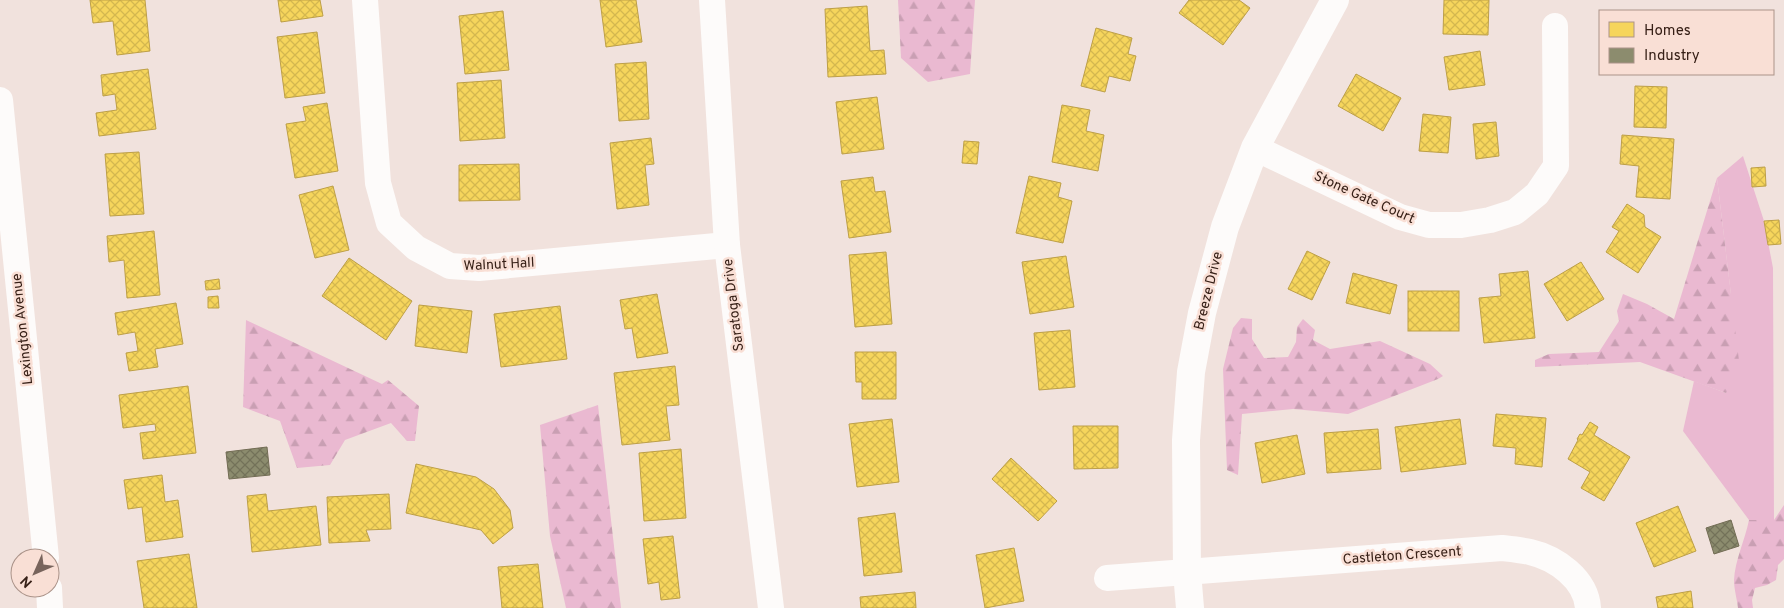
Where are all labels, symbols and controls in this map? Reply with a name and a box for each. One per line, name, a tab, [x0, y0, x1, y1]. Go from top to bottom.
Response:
legend	[1599, 10, 1774, 75]
text: Homes	[1644, 22, 1691, 41]
text: Industry	[1644, 47, 1700, 66]
street label: Stone Gate Court	[1311, 168, 1417, 228]
street label: Breeze Drive	[1191, 250, 1227, 332]
street label: Walnut Hall	[463, 255, 535, 275]
street label: Saratoga Drive	[720, 258, 748, 352]
street label: Lexington Avenue	[9, 272, 37, 386]
street label: Castleton Crescent	[1342, 543, 1462, 569]
north arrow	[10, 548, 60, 598]
text: N	[17, 572, 36, 591]

